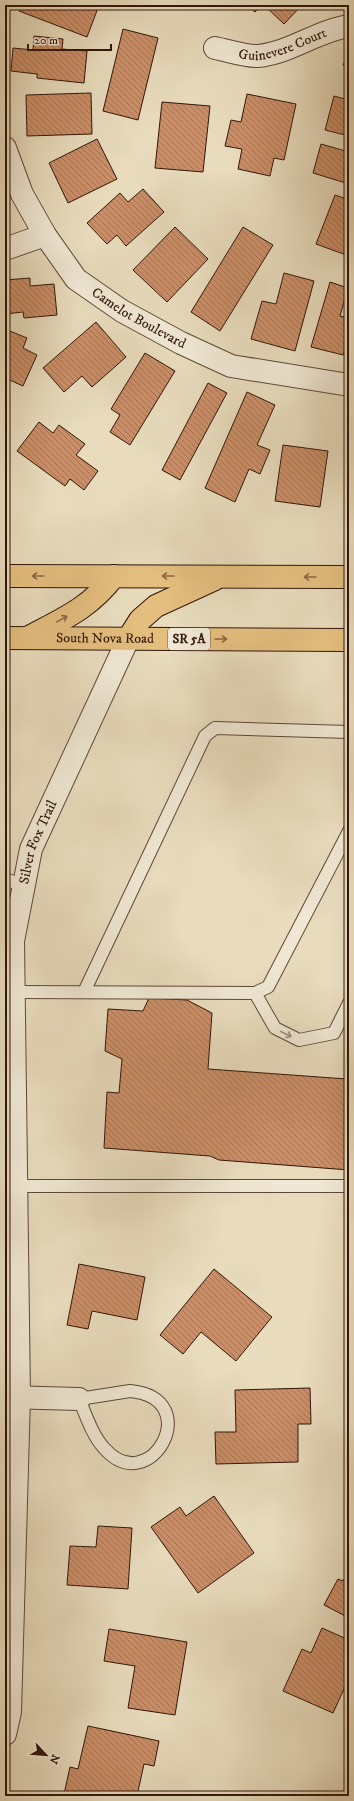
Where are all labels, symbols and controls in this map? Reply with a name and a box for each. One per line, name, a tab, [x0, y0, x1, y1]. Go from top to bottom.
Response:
street label: Guinevere Court	[237, 24, 330, 65]
scale bar	[28, 26, 111, 52]
text: 20 m	[34, 33, 58, 48]
street label: Camelot Boulevard	[88, 283, 189, 353]
one-way arrow	[32, 572, 45, 580]
one-way arrow	[162, 572, 175, 580]
one-way arrow	[304, 573, 317, 581]
one-way arrow	[56, 615, 68, 623]
road number: SR 5A	[168, 628, 210, 650]
street label: South Nova Road	[56, 629, 154, 648]
one-way arrow	[214, 635, 227, 643]
street label: Silver Fox Trail	[15, 797, 62, 886]
one-way arrow	[280, 1031, 292, 1038]
north arrow	[26, 1735, 66, 1775]
text: N	[46, 1752, 62, 1766]

